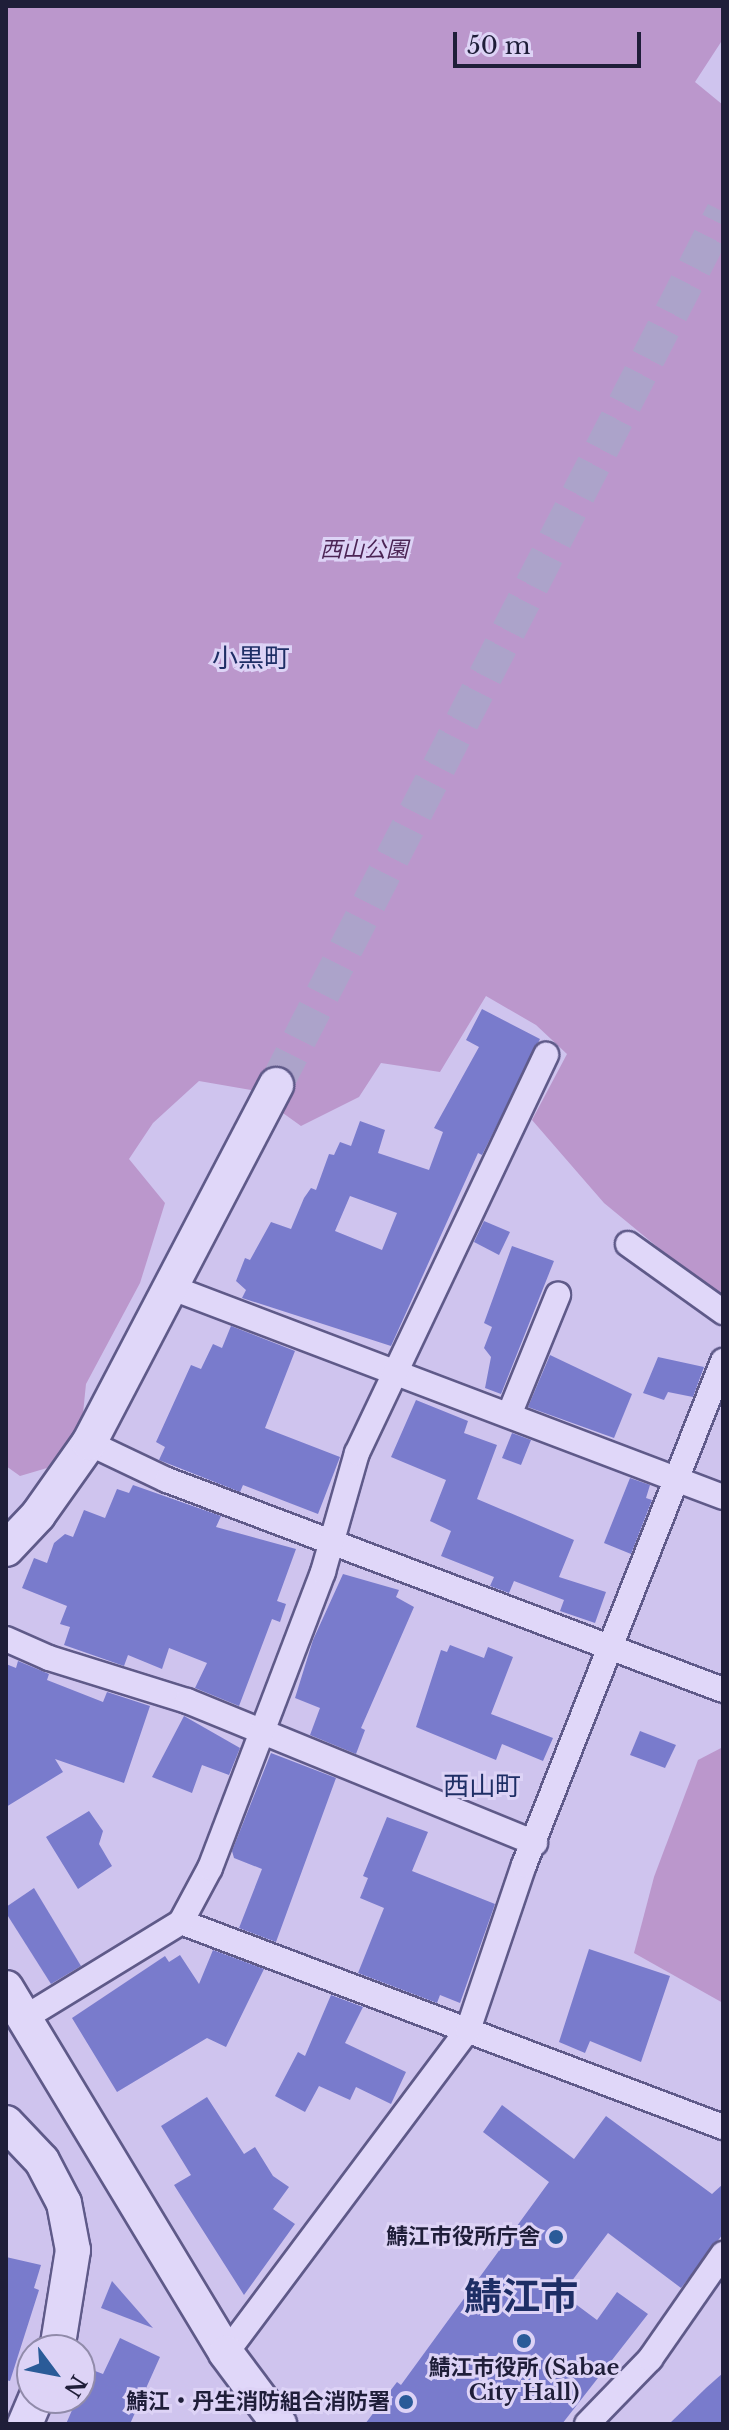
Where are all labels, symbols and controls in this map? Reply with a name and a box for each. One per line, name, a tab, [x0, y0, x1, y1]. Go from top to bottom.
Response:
scale bar	[457, 16, 645, 66]
text: 50 m	[467, 31, 530, 60]
park label: 西山公園	[320, 537, 408, 563]
district label: 小黒町	[212, 643, 290, 675]
district label: 西山町	[443, 1771, 521, 1803]
place label: 鯖江市役所庁舎	[386, 2224, 540, 2250]
marker: 鯖江市役所庁舎	[547, 2228, 565, 2246]
district label: 鯖江市	[464, 2274, 578, 2320]
marker: 鯖江市役所 (Sabae City Hall)	[515, 2332, 533, 2350]
north arrow	[16, 2334, 96, 2414]
place label: 鯖江市役所 (Sabae City Hall)	[429, 2354, 619, 2406]
text: N	[58, 2370, 92, 2402]
place label: 鯖江・丹生消防組合消防署	[126, 2389, 390, 2415]
marker: 鯖江・丹生消防組合消防署	[397, 2393, 415, 2411]

